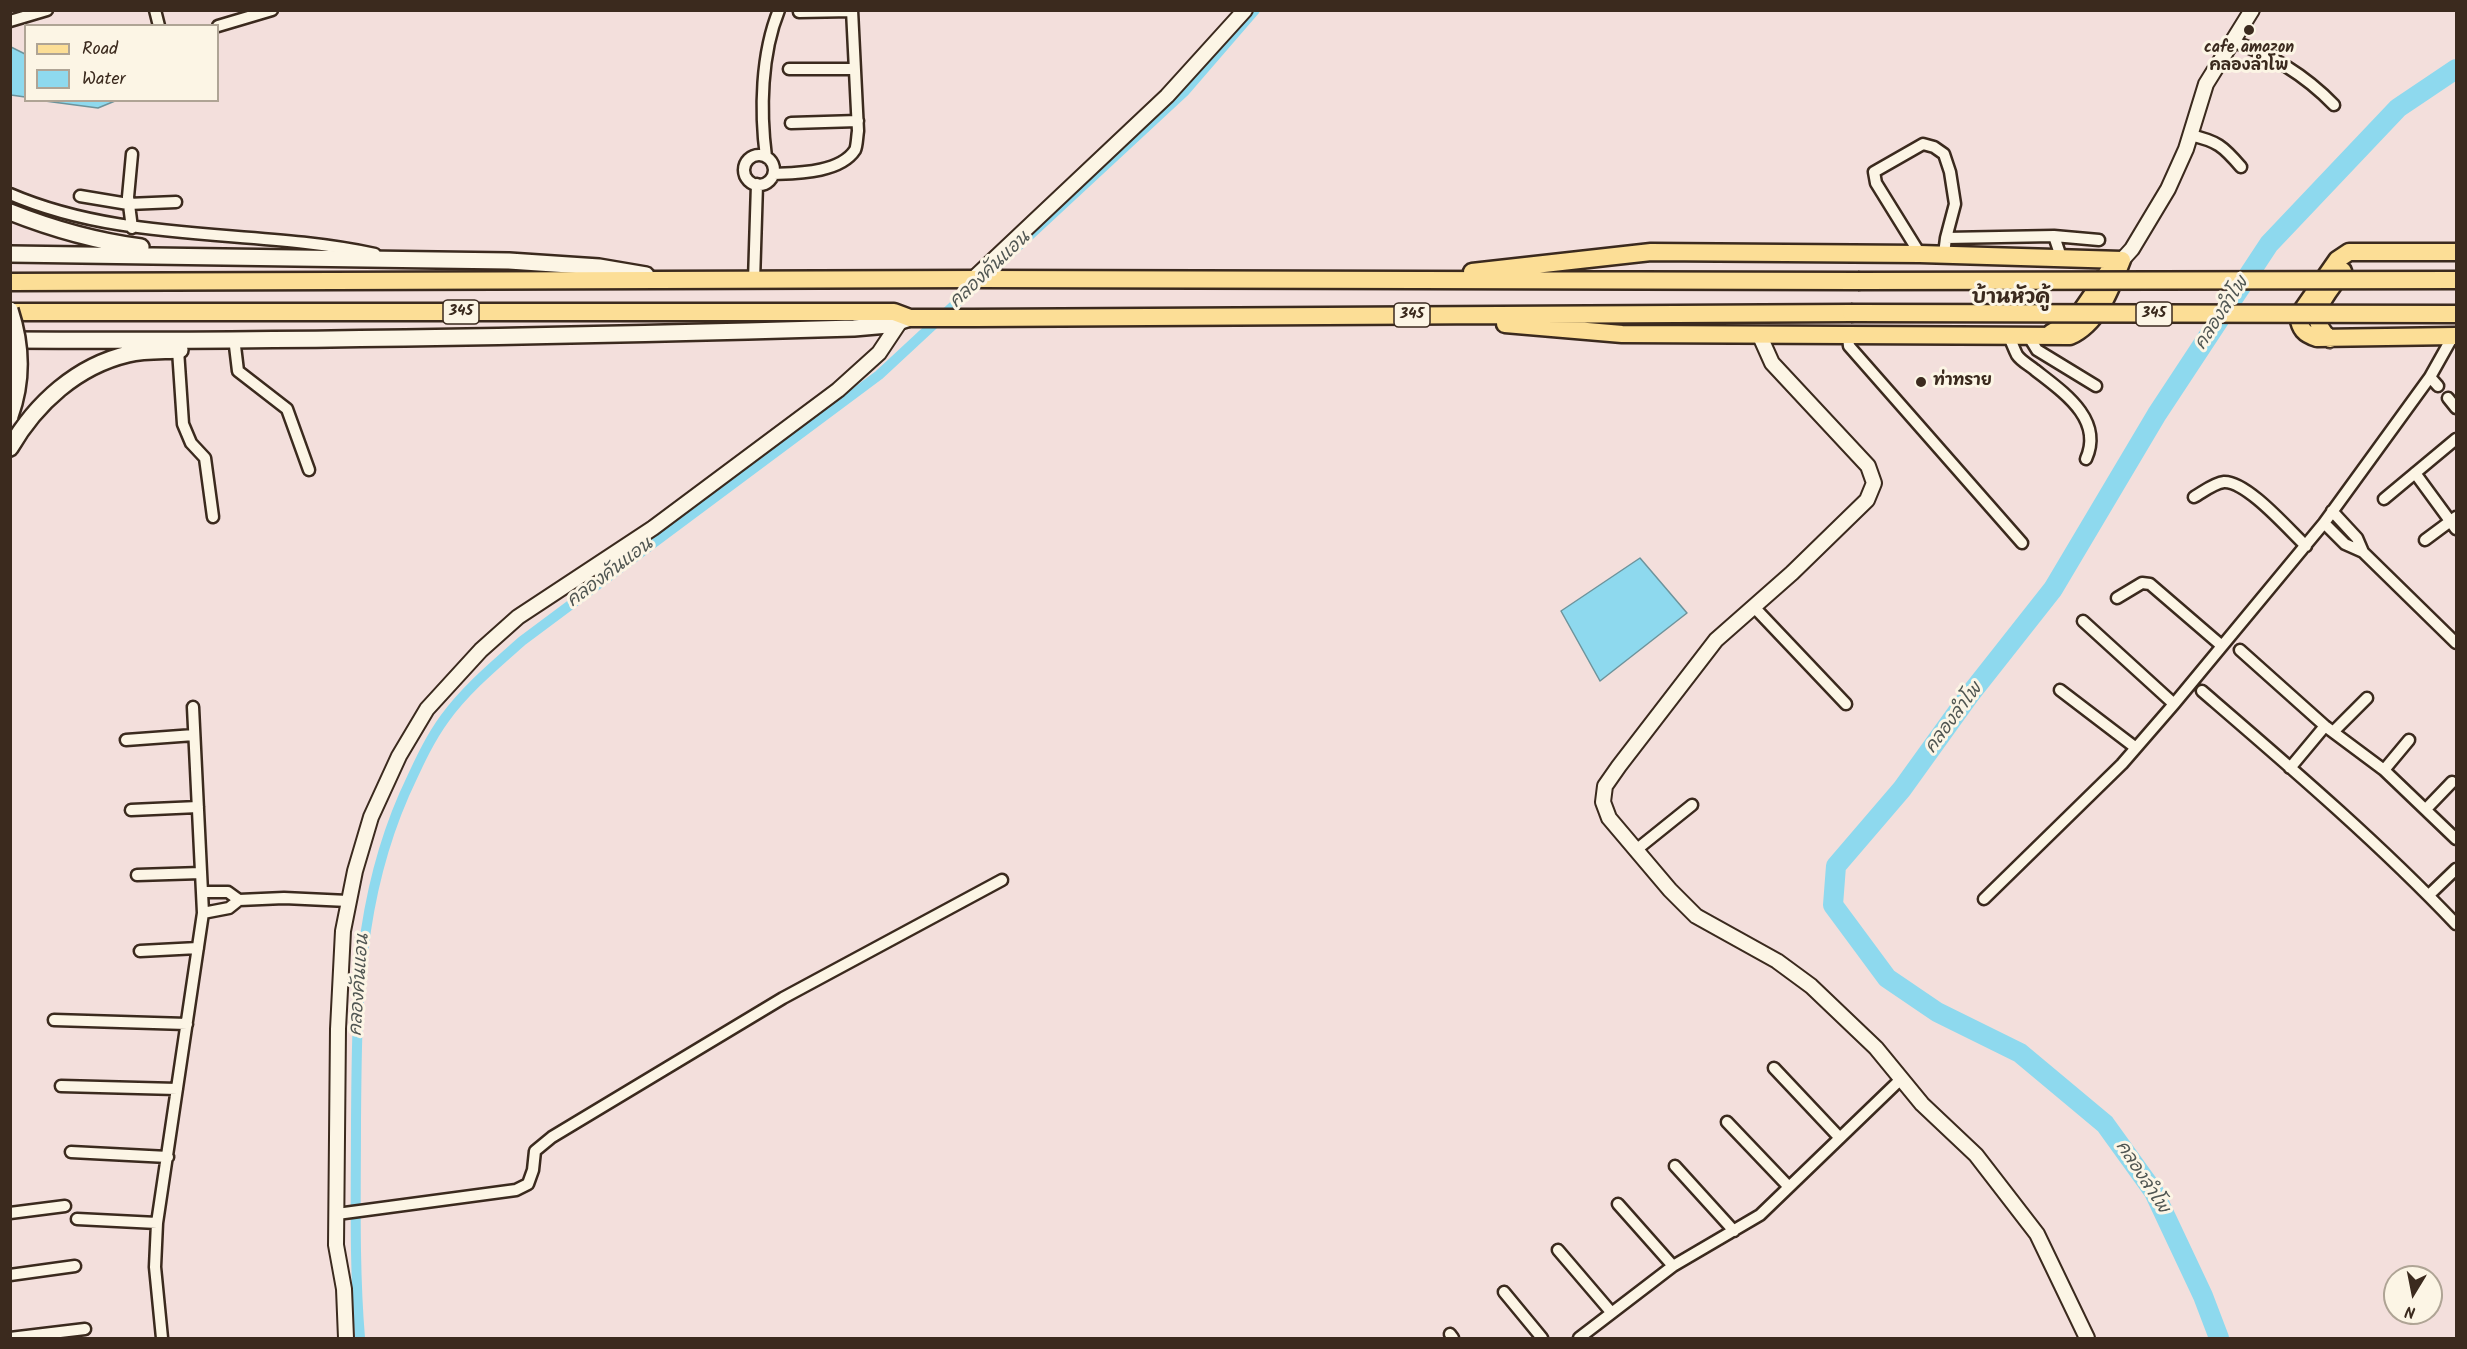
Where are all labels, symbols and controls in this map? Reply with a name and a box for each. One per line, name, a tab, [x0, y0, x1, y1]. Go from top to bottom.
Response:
marker: cafe amazon คลองลำโพ	[2242, 23, 2256, 37]
legend	[24, 24, 219, 102]
text: Road	[82, 35, 118, 64]
place label: cafe amazon คลองลำโพ	[2204, 39, 2294, 77]
text: Water	[82, 65, 126, 94]
water label: คลองคันแอน	[946, 228, 1036, 314]
water label: คลองลำโพ	[2192, 274, 2254, 354]
district label: บ้านหัวคู้	[1972, 288, 2050, 312]
road number: 345	[443, 300, 479, 324]
road number: 345	[2136, 302, 2172, 326]
road number: 345	[1394, 303, 1430, 327]
place label: ท่าทราย	[1933, 372, 1992, 392]
marker: ท่าทราย	[1914, 375, 1928, 389]
water label: คลองคันแอน	[564, 535, 658, 613]
water label: คลองลำโพ	[1922, 680, 1988, 758]
water label: คลองคันแอน	[347, 933, 375, 1037]
water label: คลองลำโพ	[2110, 1138, 2172, 1218]
north arrow	[2383, 1265, 2443, 1325]
text: N	[2403, 1298, 2417, 1324]

